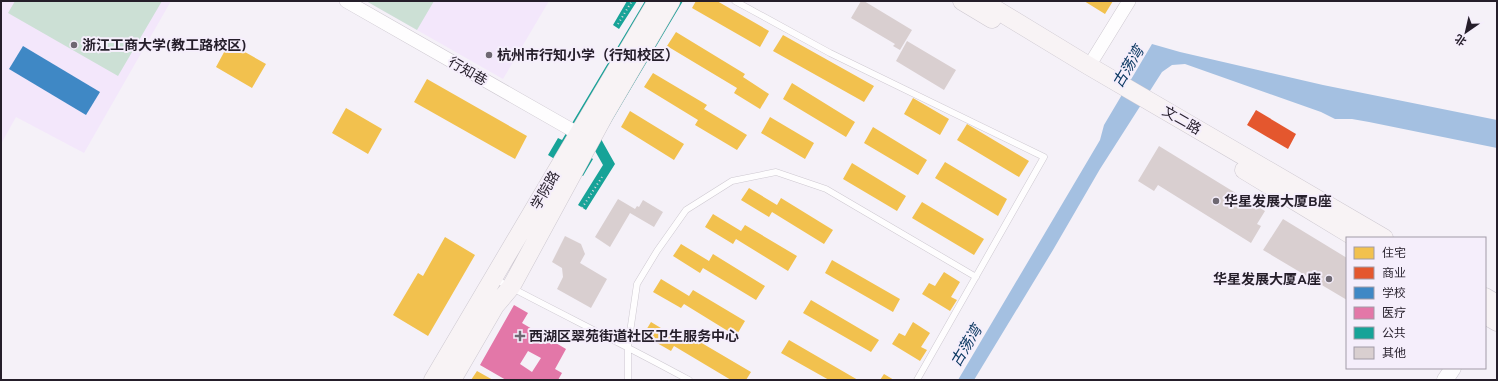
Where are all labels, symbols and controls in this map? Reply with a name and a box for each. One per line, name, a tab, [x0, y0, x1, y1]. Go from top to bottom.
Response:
north arrow	[1446, 12, 1486, 52]
text: 北	[1452, 31, 1469, 48]
place label: 浙江工商大学(教工路校区)	[82, 37, 246, 55]
marker: 浙江工商大学(教工路校区)	[69, 40, 79, 50]
water label: 古荡湾	[1110, 41, 1151, 92]
place label: 杭州市行知小学（行知校区）	[497, 47, 679, 65]
marker: 杭州市行知小学（行知校区）	[484, 50, 494, 60]
street label: 行知巷	[445, 54, 490, 90]
street label: 文二路	[1159, 103, 1204, 139]
street label: 学院路	[528, 168, 564, 213]
place label: 华星发展大厦B座	[1224, 193, 1332, 211]
marker: 华星发展大厦B座	[1211, 196, 1221, 206]
legend	[1346, 237, 1486, 369]
text: 住宅	[1382, 246, 1406, 262]
text: 商业	[1382, 266, 1406, 282]
place label: 华星发展大厦A座	[1213, 271, 1321, 289]
marker: 华星发展大厦A座	[1324, 274, 1334, 284]
text: 学校	[1382, 286, 1406, 302]
text: 医疗	[1382, 306, 1406, 322]
water label: 古荡湾	[948, 320, 989, 371]
text: 公共	[1382, 326, 1406, 342]
place label: 西湖区翠苑街道社区卫生服务中心	[529, 328, 739, 346]
marker: 西湖区翠苑街道社区卫生服务中心	[514, 330, 526, 342]
text: 其他	[1382, 346, 1406, 362]

